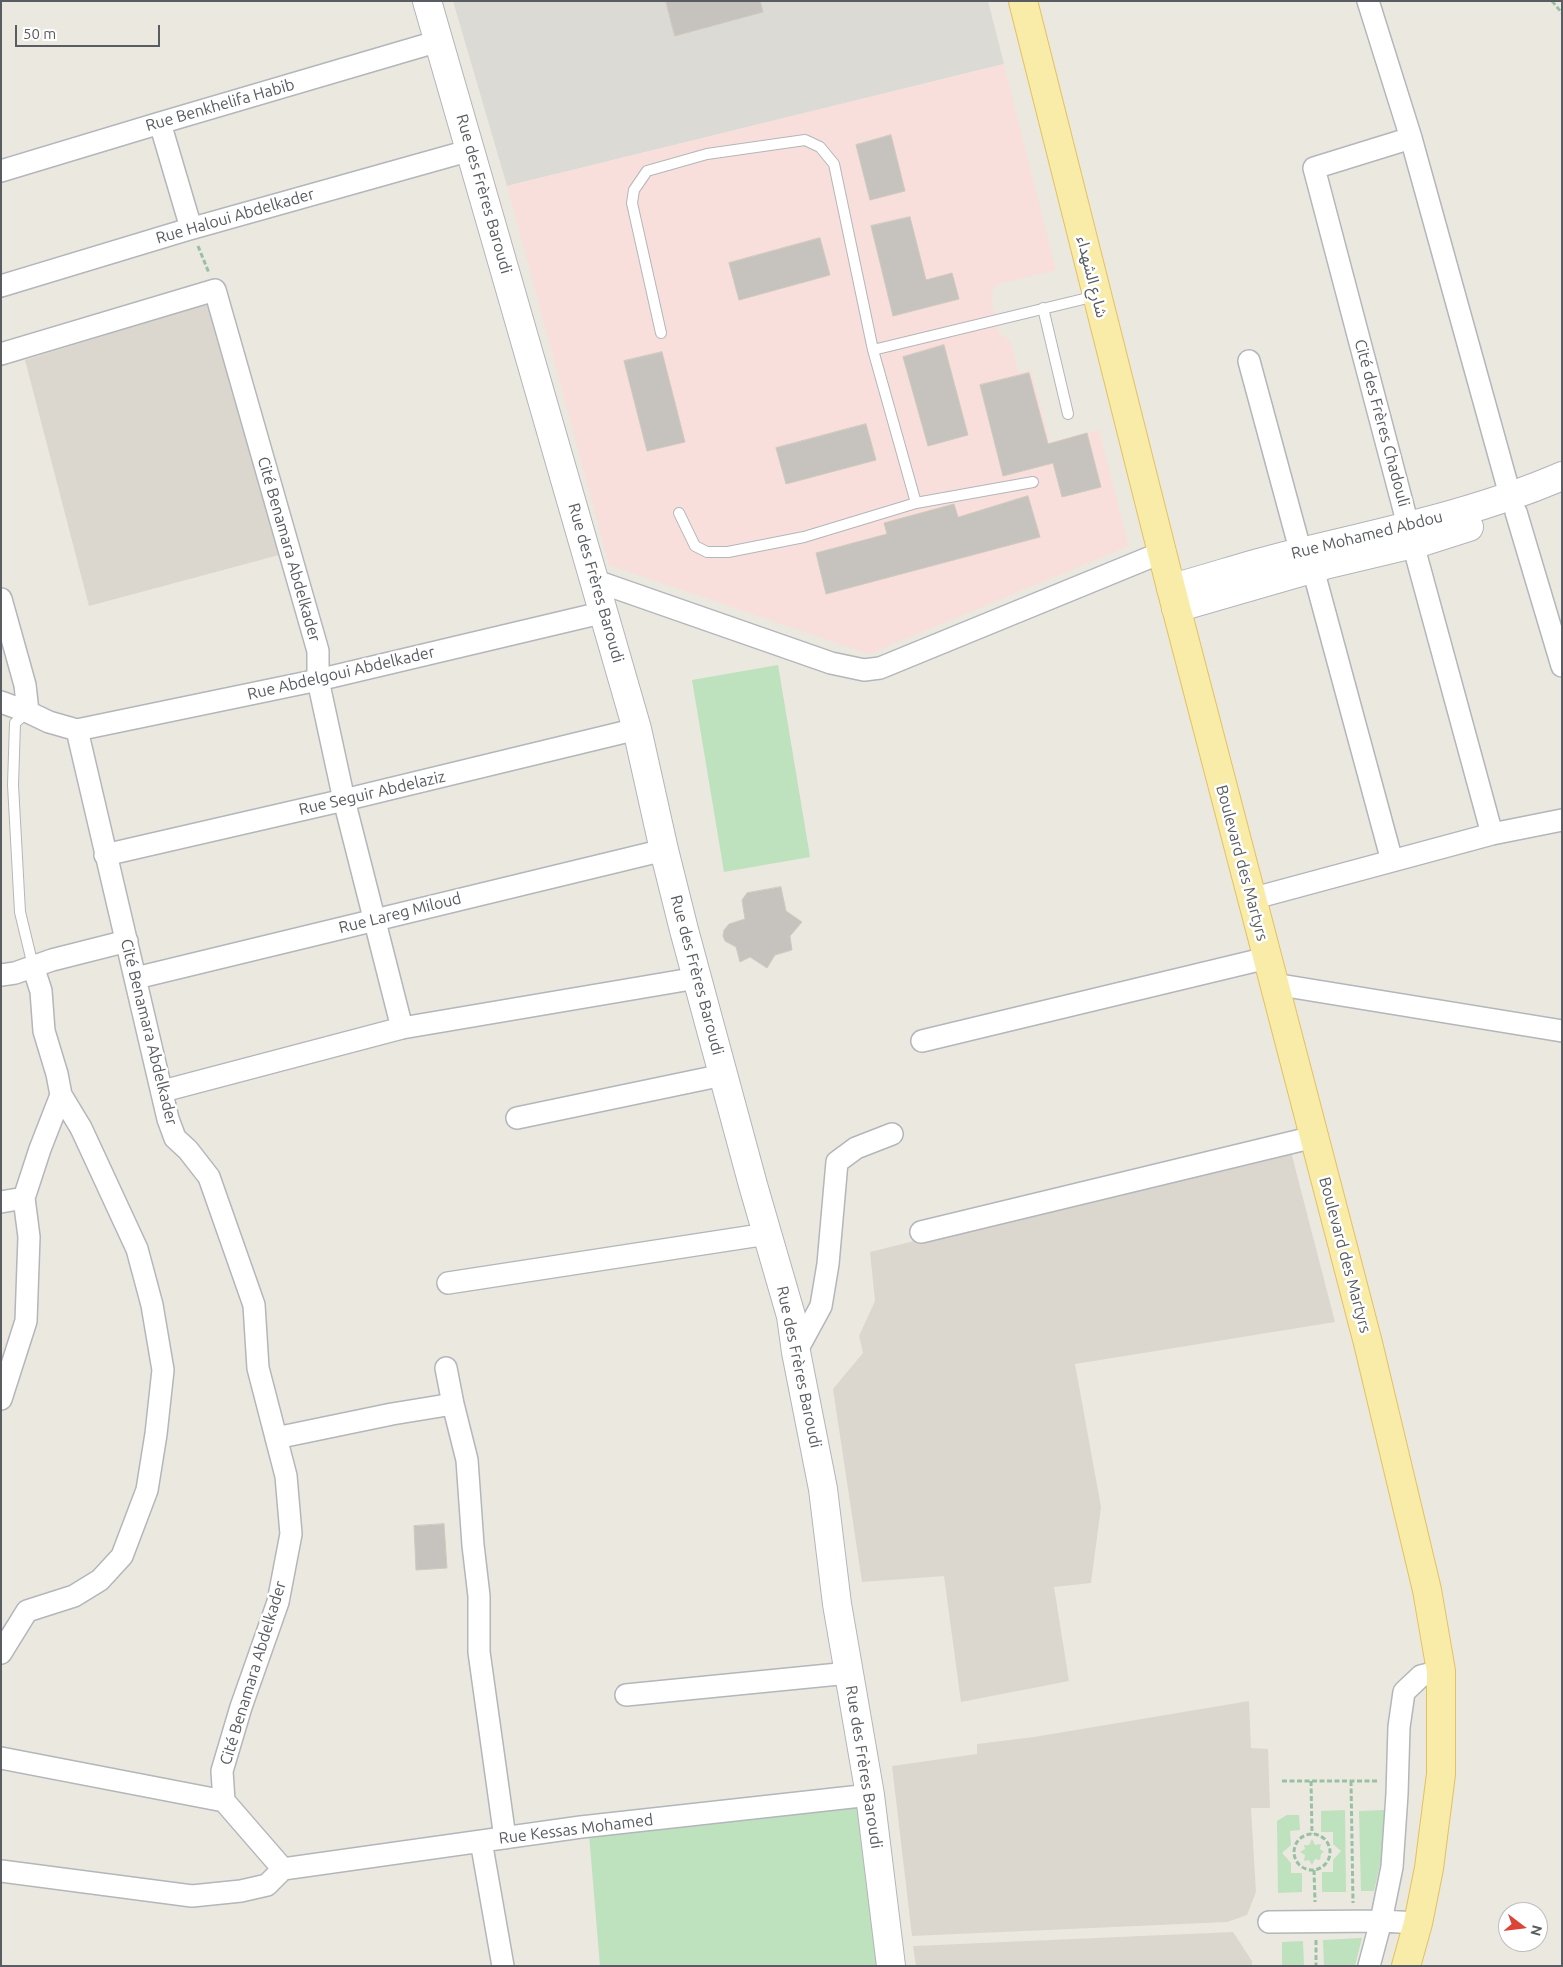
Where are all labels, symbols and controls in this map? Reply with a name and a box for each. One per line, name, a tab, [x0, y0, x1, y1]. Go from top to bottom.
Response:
scale bar	[18, 15, 162, 47]
text: 50 m	[23, 25, 56, 42]
street label: Rue Benkhelifa Habib	[143, 75, 297, 135]
street label: Rue des Frères Baroudi	[452, 112, 516, 276]
street label: Rue Haloui Abdelkader	[154, 184, 316, 248]
street label: شارع الشهداء	[1073, 234, 1111, 320]
street label: Cité des Frères Chadouli	[1350, 337, 1414, 509]
street label: Cité Benamara Abdelkader	[253, 454, 325, 644]
street label: Rue des Frères Baroudi	[564, 501, 628, 665]
street label: Rue Mohamed Abdou	[1289, 507, 1445, 563]
street label: Rue Abdelgoui Abdelkader	[245, 642, 437, 704]
street label: Rue Seguir Abdelaziz	[297, 767, 447, 819]
street label: Boulevard des Martyrs	[1212, 783, 1272, 943]
street label: Rue Lareg Miloud	[337, 888, 463, 938]
street label: Rue des Frères Baroudi	[666, 893, 728, 1057]
street label: Cité Benamara Abdelkader	[117, 937, 181, 1127]
street label: Boulevard des Martyrs	[1315, 1175, 1375, 1335]
street label: Rue des Frères Baroudi	[772, 1284, 826, 1450]
street label: Cité Benamara Abdelkader	[216, 1579, 290, 1767]
street label: Rue des Frères Baroudi	[842, 1684, 886, 1850]
street label: Rue Kessas Mohamed	[498, 1810, 654, 1848]
north arrow	[1498, 1902, 1548, 1952]
text: N	[1527, 1923, 1546, 1938]

